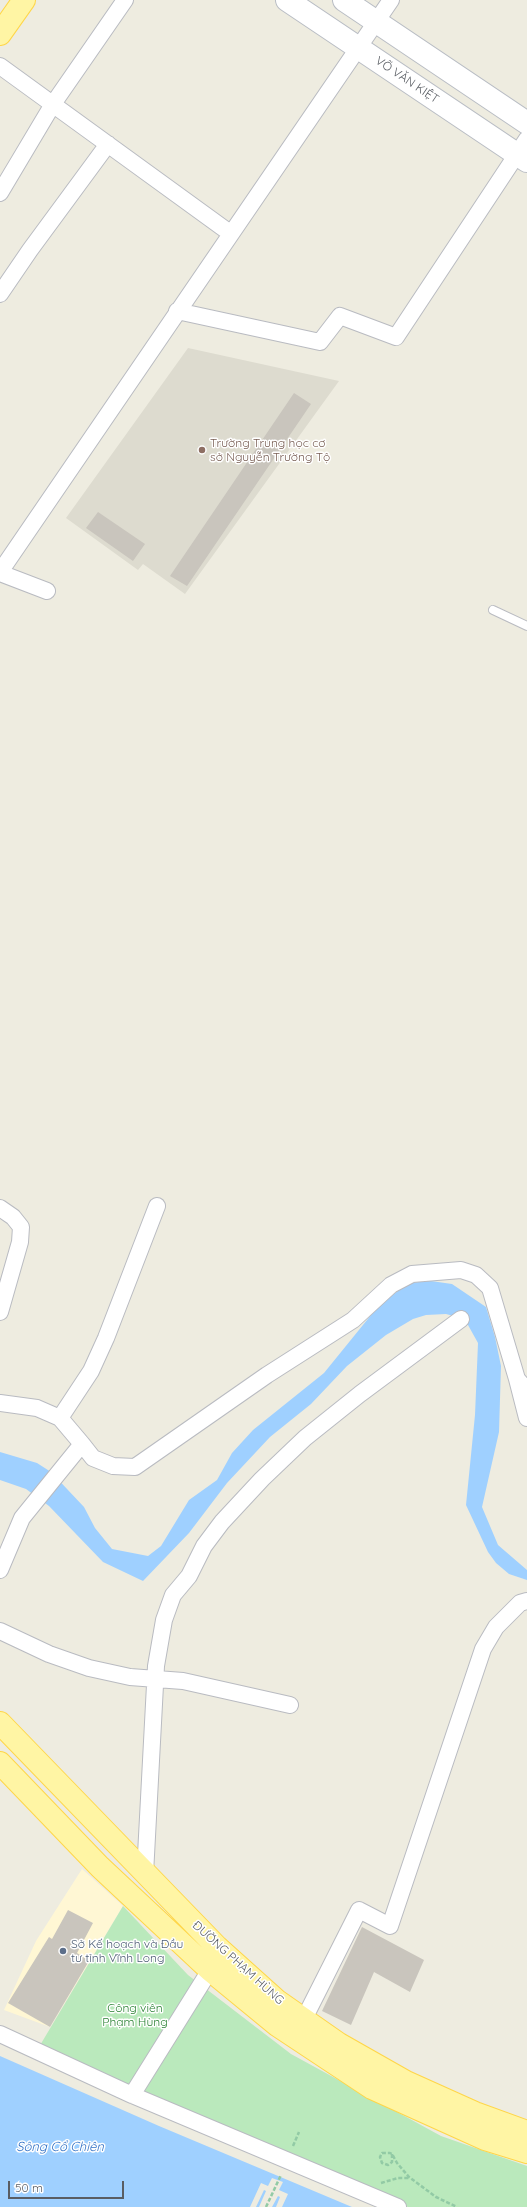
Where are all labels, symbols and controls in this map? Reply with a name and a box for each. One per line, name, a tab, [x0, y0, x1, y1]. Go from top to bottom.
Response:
street label: VÕ VĂN KIỆT	[373, 54, 441, 106]
place label: Trường Trung học cơ sở Nguyễn Trường Tộ	[210, 436, 330, 464]
marker: Trường Trung học cơ sở Nguyễn Trường Tộ	[197, 445, 207, 455]
street label: ĐƯỜNG PHẠM HÙNG	[189, 1918, 287, 2008]
place label: Sở Kế hoạch và Đầu tư tỉnh Vĩnh Long	[71, 1937, 183, 1965]
marker: Sở Kế hoạch và Đầu tư tỉnh Vĩnh Long	[58, 1946, 68, 1956]
park label: Công viên Phạm Hùng	[102, 2001, 168, 2029]
water label: Sông Cổ Chiên	[16, 2139, 104, 2155]
scale bar	[10, 2173, 126, 2199]
text: 50 m	[15, 2180, 43, 2195]

